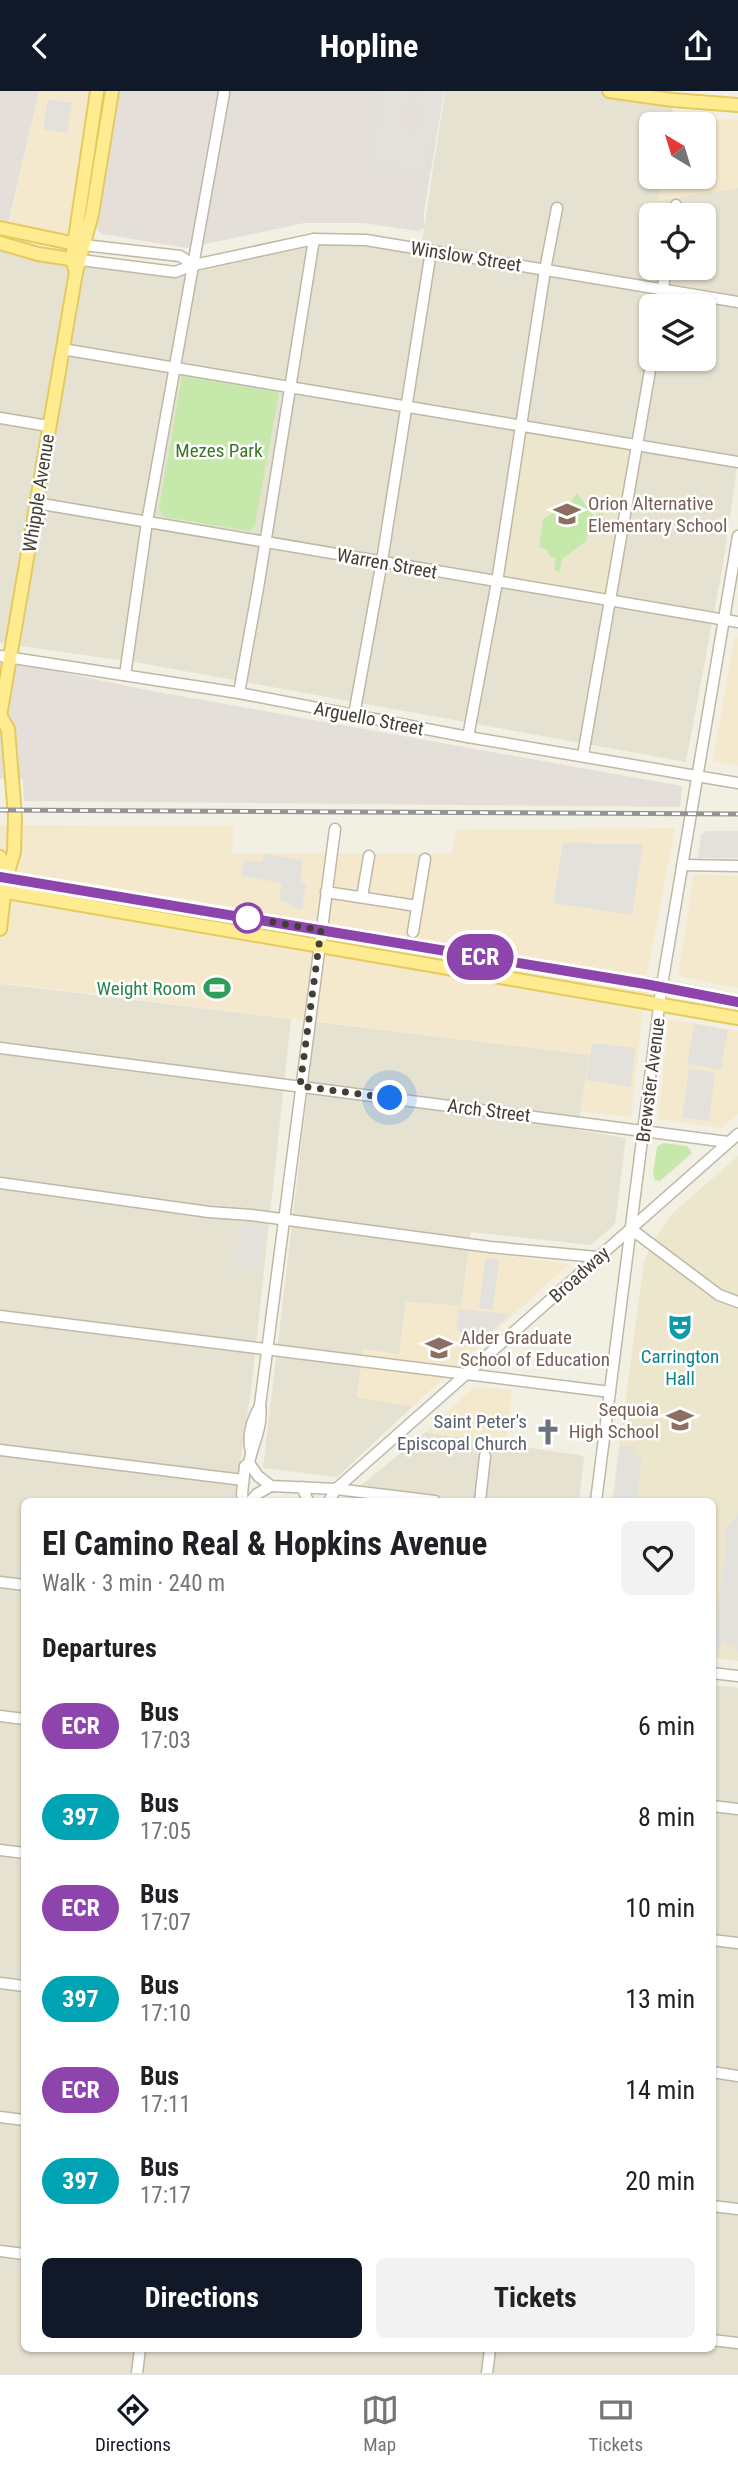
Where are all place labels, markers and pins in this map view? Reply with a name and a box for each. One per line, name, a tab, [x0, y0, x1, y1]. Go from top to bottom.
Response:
place label: Orion Alternative Elementary School	[588, 492, 727, 537]
school or university icon: Orion Alternative Elementary School	[552, 499, 582, 529]
unlabelled marker	[233, 903, 263, 933]
sports icon: Weight Room	[202, 973, 232, 1003]
place label: Weight Room	[97, 977, 196, 1000]
theatre icon: Carrington Hall	[665, 1312, 695, 1342]
place label: Alder Graduate School of Education	[460, 1326, 610, 1371]
school or university icon: Alder Graduate School of Education	[424, 1333, 454, 1363]
place label: Carrington Hall	[641, 1345, 719, 1390]
place label: Sequoia High School	[569, 1398, 659, 1443]
school or university icon: Sequoia High School	[665, 1405, 695, 1435]
place label: Saint Peter's Episcopal Church	[397, 1410, 527, 1455]
church icon: Saint Peter's Episcopal Church	[533, 1417, 563, 1447]

